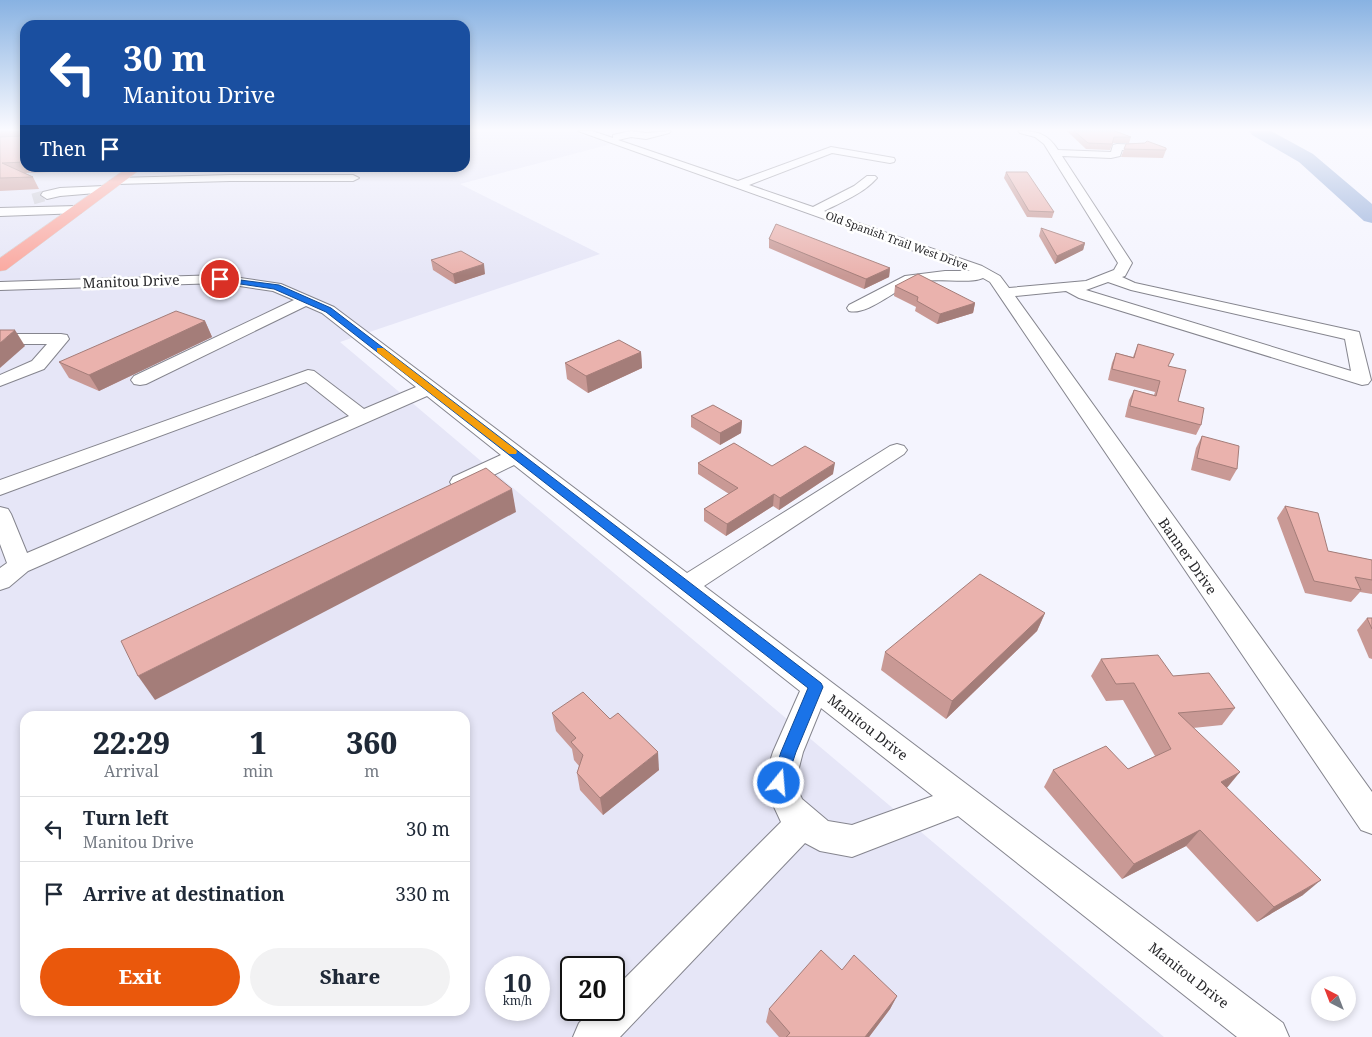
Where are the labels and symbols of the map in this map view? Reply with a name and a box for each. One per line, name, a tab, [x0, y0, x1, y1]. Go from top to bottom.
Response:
street label: Old Spanish Trail West Drive	[824, 207, 970, 273]
pin	[199, 258, 241, 300]
street label: Manitou Drive	[82, 270, 180, 292]
street label: Banner Drive	[1155, 514, 1221, 598]
street label: Manitou Drive	[824, 690, 912, 764]
position arrow	[752, 756, 804, 808]
street label: Manitou Drive	[1145, 938, 1233, 1012]
speed limit sign: 20	[560, 956, 625, 1021]
north arrow	[1311, 976, 1356, 1021]

